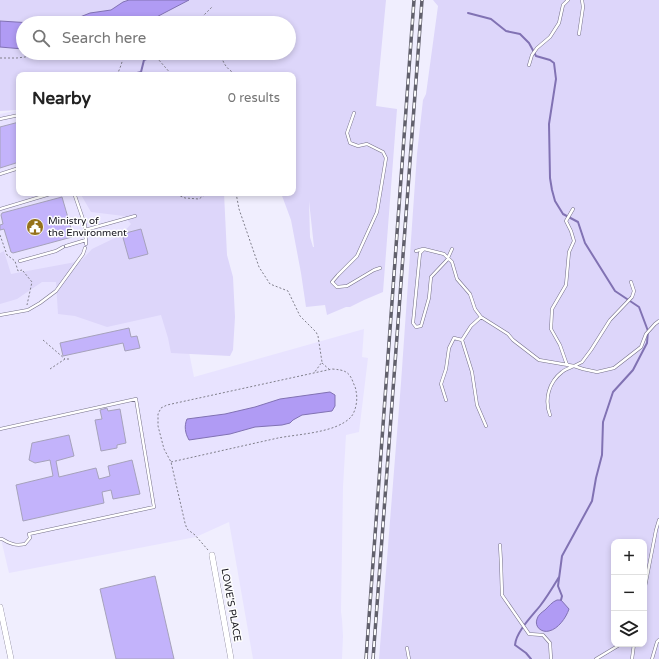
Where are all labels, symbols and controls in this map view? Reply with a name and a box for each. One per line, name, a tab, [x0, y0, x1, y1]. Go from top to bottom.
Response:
search box	[16, 16, 296, 60]
icon: search	[30, 27, 52, 49]
text: Search here	[62, 29, 146, 47]
text: Nearby	[32, 88, 91, 109]
text: 0 results	[228, 90, 280, 106]
place label: Ministry of the Environment	[48, 215, 127, 239]
public building icon: Ministry of the Environment	[25, 217, 45, 237]
map controls	[611, 539, 647, 647]
button: +	[611, 539, 647, 575]
street label: LOWE'S PLACE	[219, 567, 243, 643]
button: −	[611, 575, 647, 611]
button: layers	[611, 611, 647, 647]

